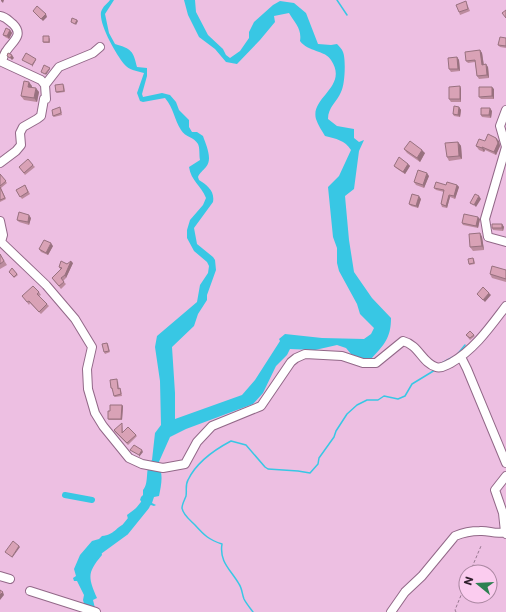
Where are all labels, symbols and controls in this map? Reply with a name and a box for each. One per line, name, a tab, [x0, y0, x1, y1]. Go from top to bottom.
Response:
north arrow	[458, 564, 498, 604]
text: N	[461, 575, 475, 587]

